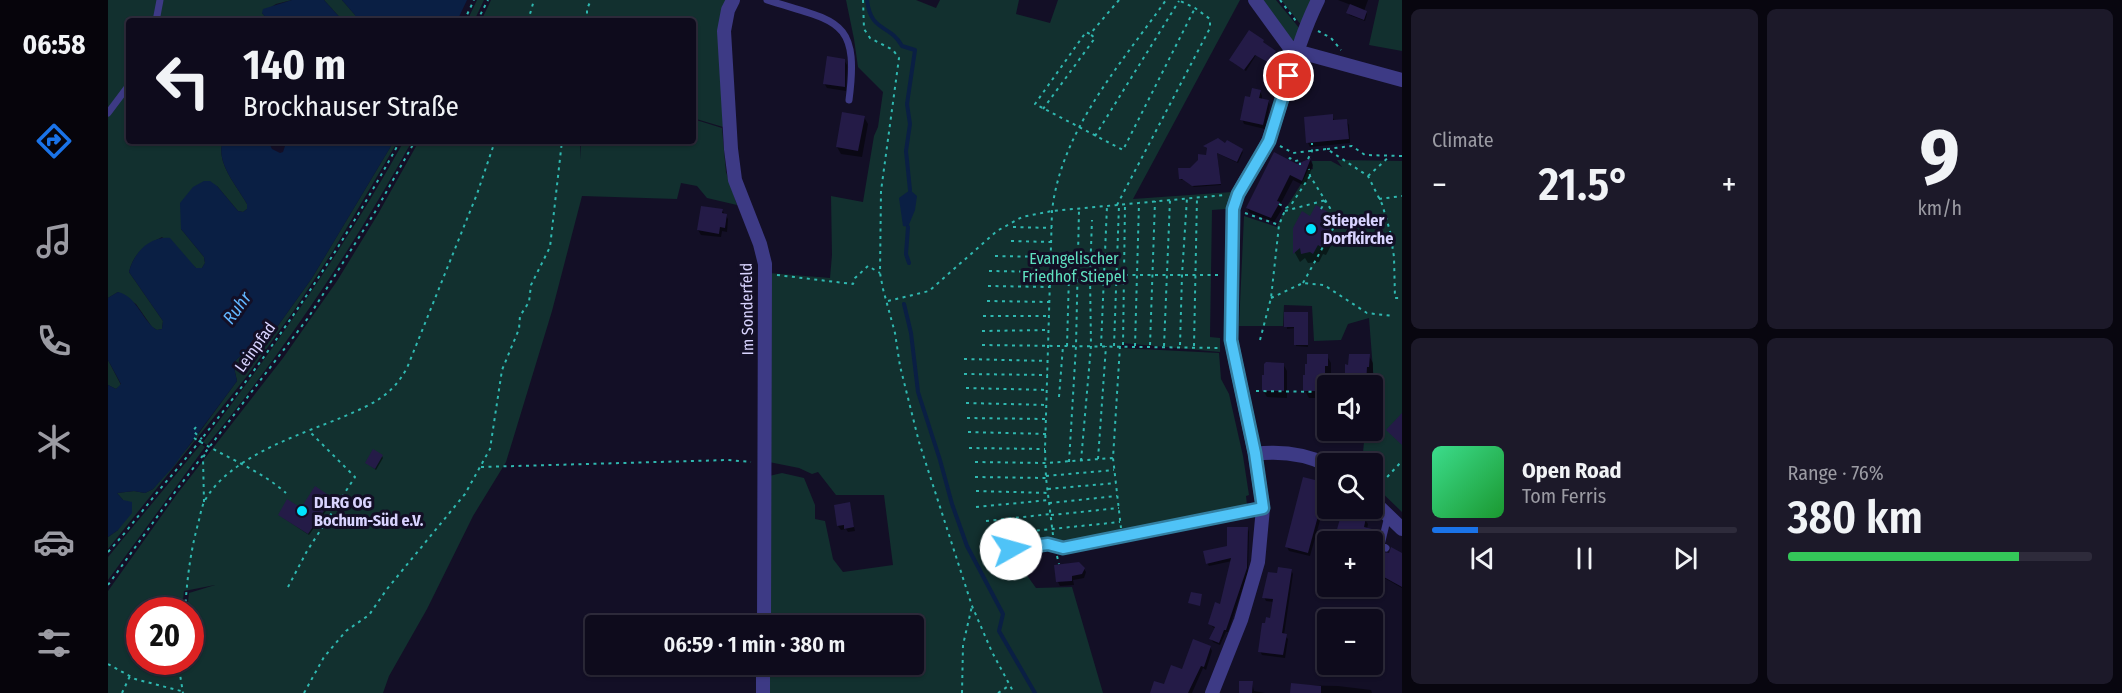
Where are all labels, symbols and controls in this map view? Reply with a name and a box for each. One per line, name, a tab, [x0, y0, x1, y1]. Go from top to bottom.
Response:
text: 06:58	[23, 29, 85, 61]
text: 140 m	[243, 40, 346, 90]
icon: left	[144, 42, 222, 120]
pin	[1263, 50, 1314, 101]
icon: arrive	[1272, 59, 1305, 92]
text: Brockhauser Straße	[243, 91, 459, 123]
text: 9	[1920, 110, 1960, 204]
icon: directions	[33, 120, 75, 162]
text: Climate	[1432, 128, 1494, 152]
text: 21.5°	[1538, 158, 1630, 212]
text: −	[1432, 165, 1447, 205]
text: +	[1721, 165, 1737, 205]
text: km/h	[1917, 196, 1962, 220]
place label: Stiepeler Dorfkirche	[1323, 211, 1393, 248]
icon: music	[33, 220, 75, 262]
marker: Stiepeler Dorfkirche	[1304, 222, 1318, 236]
park label: Evangelischer Friedhof Stiepel	[1022, 249, 1126, 286]
street label: Im Sonderfeld	[737, 263, 757, 355]
water label: Ruhr	[218, 287, 257, 329]
street label: Leinpfad	[231, 319, 279, 375]
icon: phone	[33, 320, 75, 362]
map controls	[1317, 375, 1383, 675]
button: sound	[1317, 375, 1383, 441]
icon: climate	[33, 421, 75, 463]
button: search	[1317, 453, 1383, 519]
text: Open Road	[1522, 457, 1622, 484]
text: Range · 76%	[1788, 461, 1884, 485]
text: Tom Ferris	[1522, 484, 1606, 508]
text: 380 km	[1788, 491, 1923, 545]
place label: DLRG OG Bochum-Süd e.V.	[314, 493, 424, 530]
marker: DLRG OG Bochum-Süd e.V.	[295, 504, 309, 518]
position arrow	[979, 517, 1043, 581]
icon: car	[33, 521, 75, 563]
button: +	[1317, 531, 1383, 597]
icon: previous	[1466, 542, 1499, 575]
icon: pause	[1568, 542, 1601, 575]
icon: next	[1669, 542, 1702, 575]
speed limit sign: 20	[126, 597, 204, 675]
button: −	[1317, 609, 1383, 675]
icon: filters	[33, 622, 75, 664]
text: 06:59 · 1 min · 380 m	[664, 631, 845, 658]

